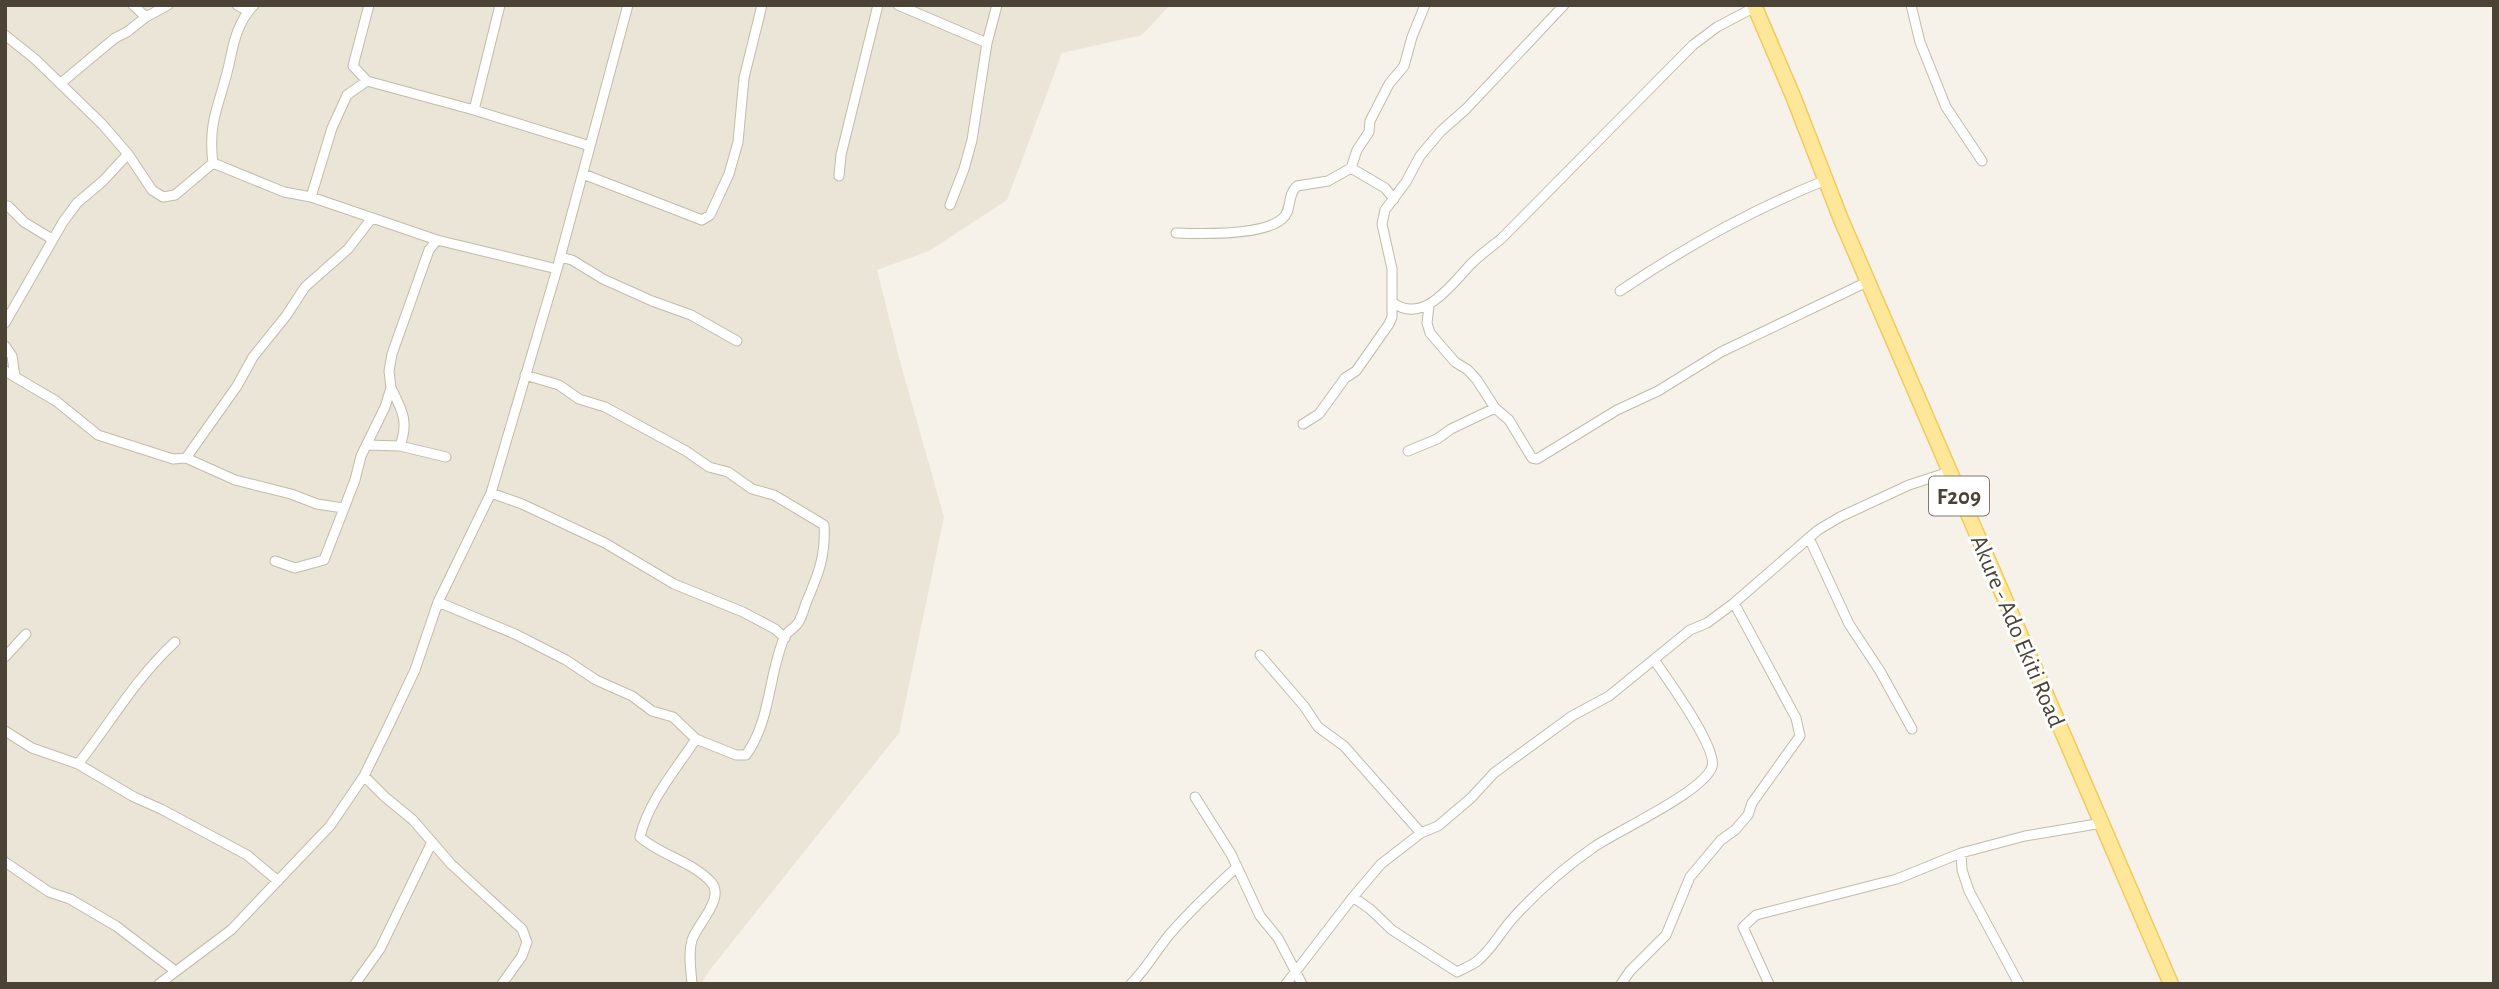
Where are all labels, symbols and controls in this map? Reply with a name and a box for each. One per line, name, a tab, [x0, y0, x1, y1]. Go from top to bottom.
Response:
road number: F209	[1929, 476, 1989, 516]
street label: Akure - Ado Ekiti Road	[1966, 532, 2068, 731]

